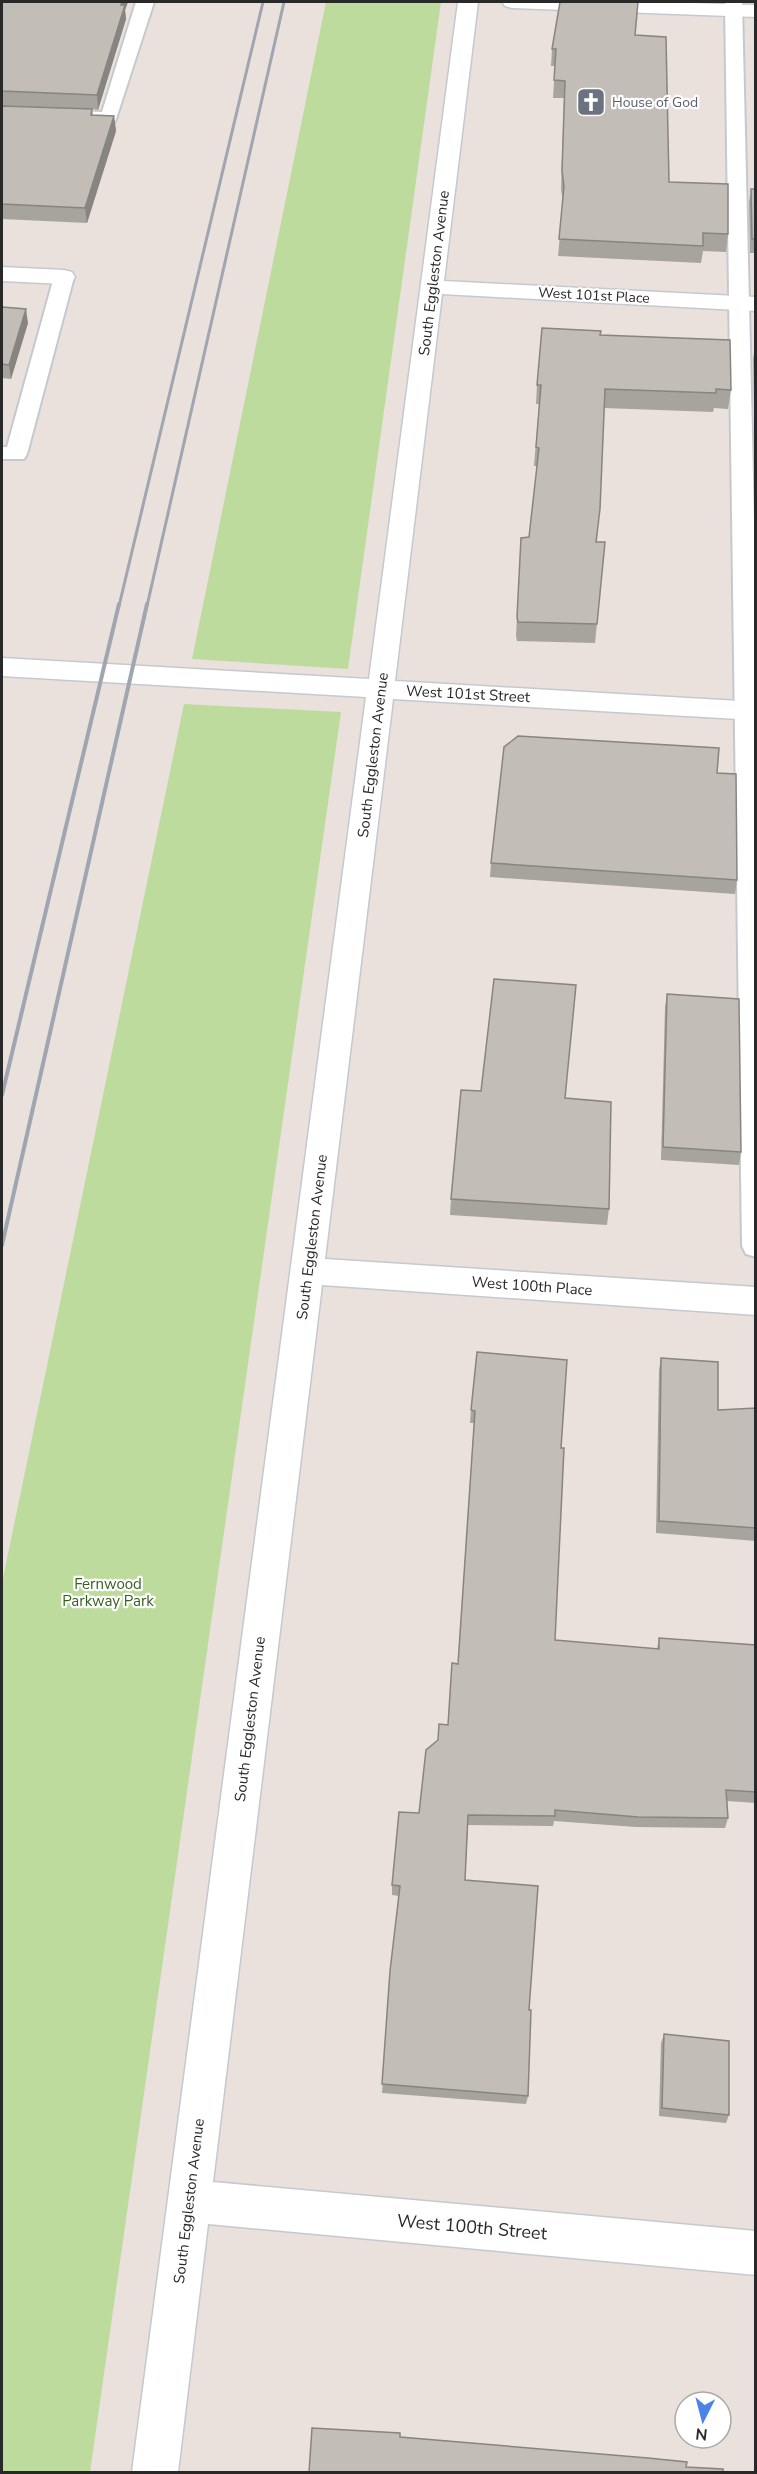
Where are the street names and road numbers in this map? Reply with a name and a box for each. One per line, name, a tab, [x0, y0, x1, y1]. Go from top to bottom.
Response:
street label: South Eggleston Avenue	[414, 189, 454, 357]
street label: West 101st Place	[538, 283, 650, 308]
street label: South Eggleston Avenue	[353, 671, 393, 839]
street label: West 101st Street	[406, 681, 531, 707]
street label: South Eggleston Avenue	[292, 1153, 332, 1321]
street label: West 100th Place	[471, 1272, 593, 1300]
street label: South Eggleston Avenue	[230, 1635, 270, 1803]
street label: South Eggleston Avenue	[169, 2117, 209, 2285]
street label: West 100th Street	[396, 2208, 549, 2246]

